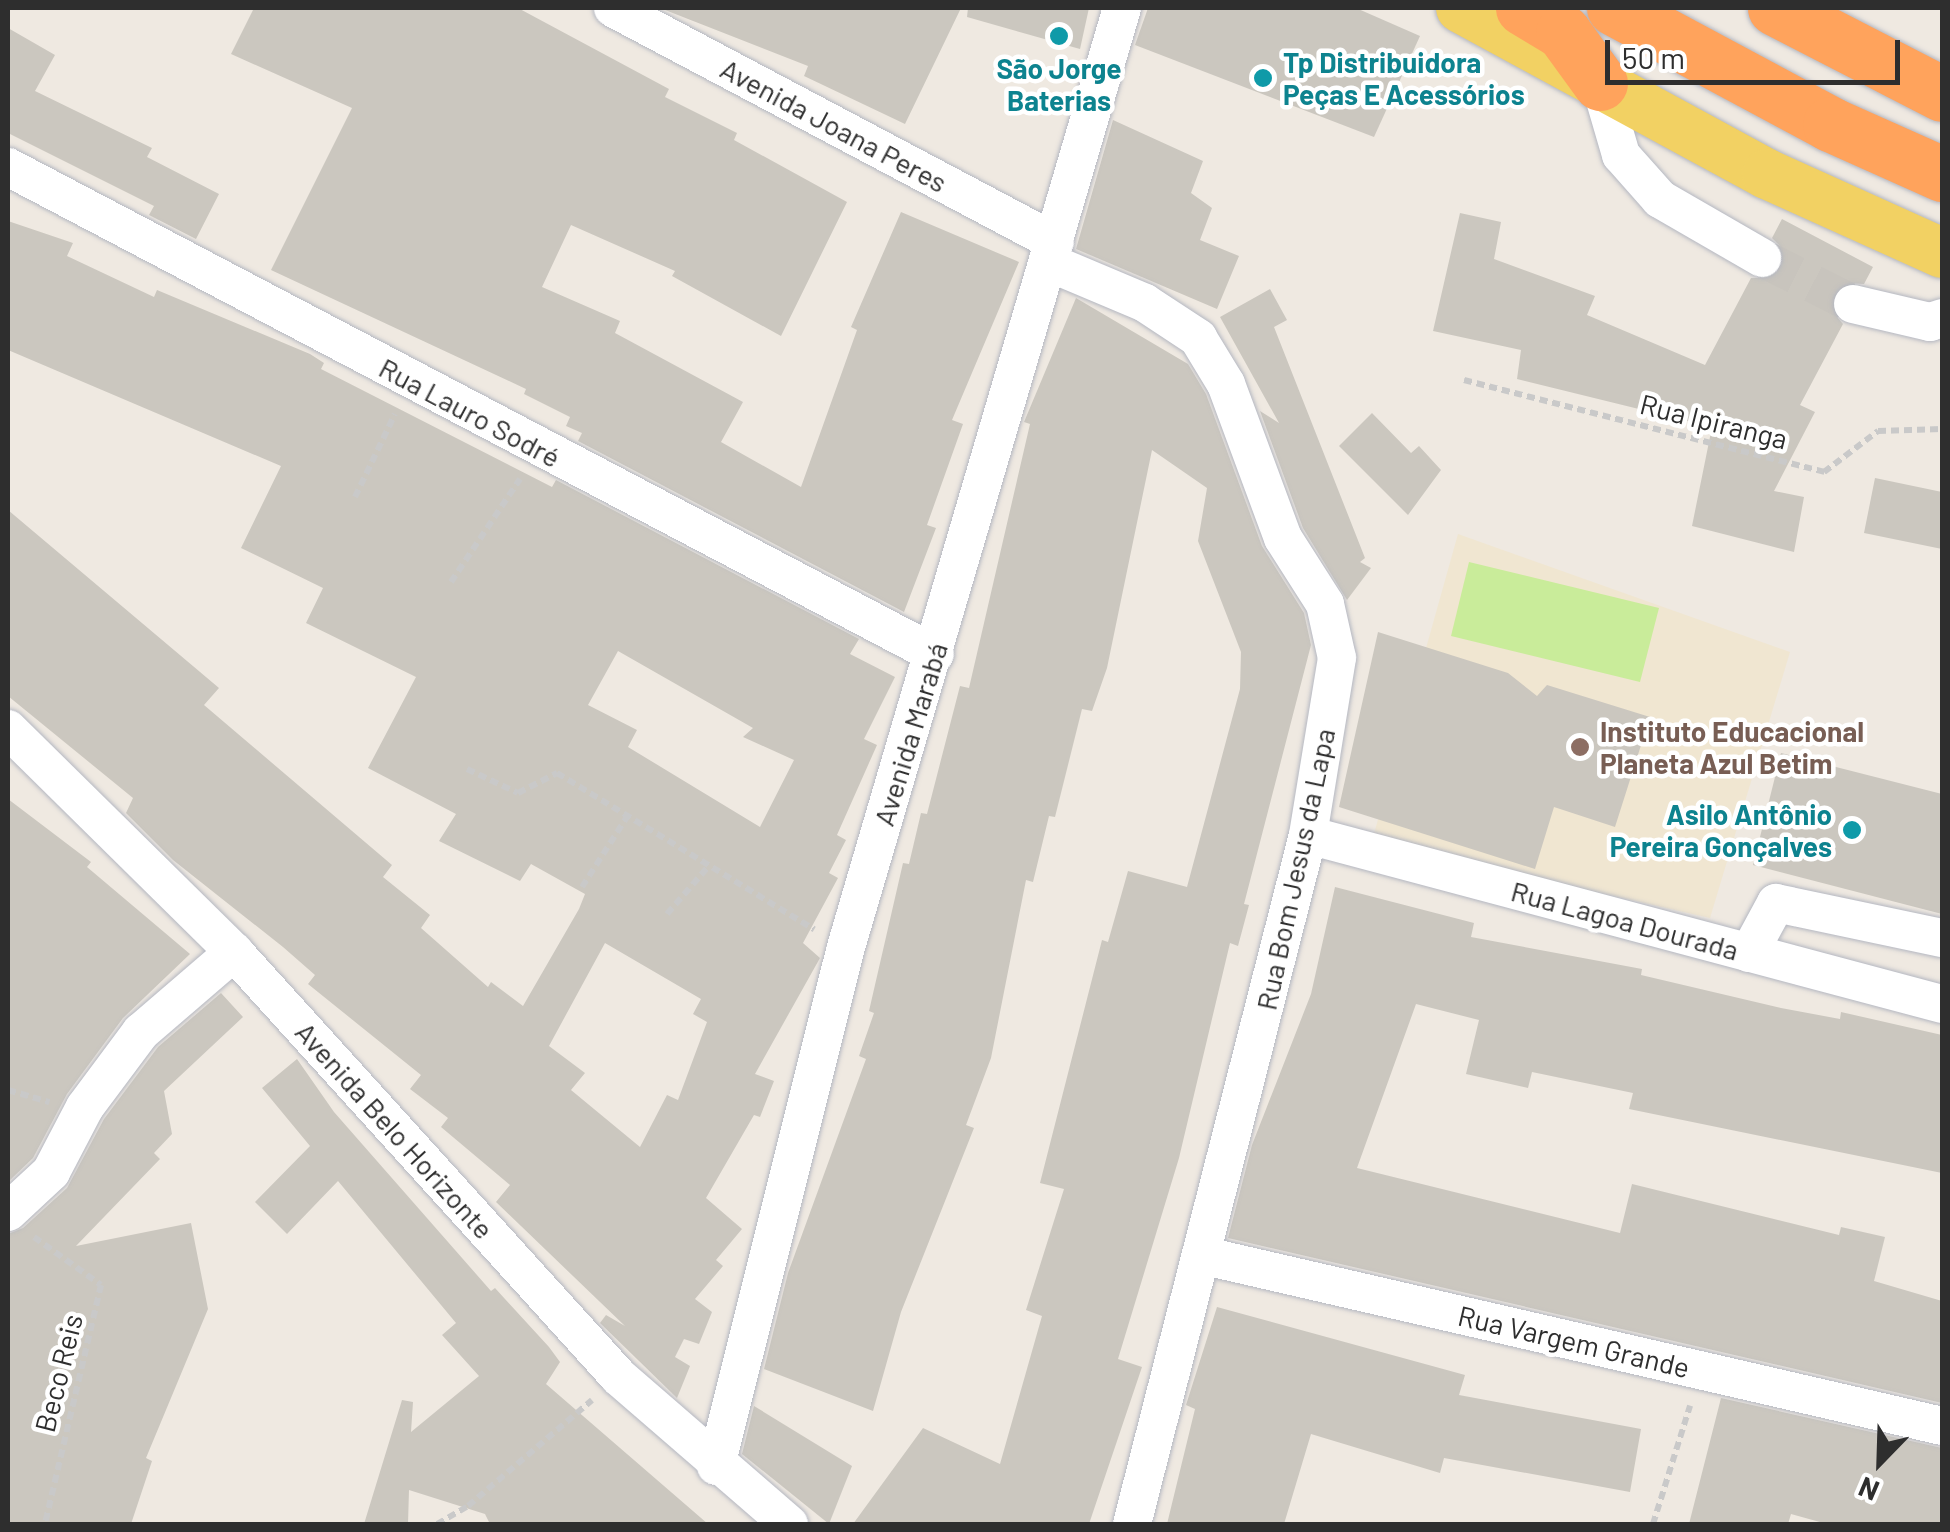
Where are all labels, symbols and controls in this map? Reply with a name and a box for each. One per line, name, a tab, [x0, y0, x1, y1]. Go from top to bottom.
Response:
scale bar	[1610, 20, 1905, 82]
marker: São Jorge Baterias	[1048, 25, 1070, 47]
text: 50 m	[1622, 39, 1685, 75]
place label: Tp Distribuidora Peças E Acessórios	[1283, 45, 1525, 111]
street label: Avenida Joana Peres	[715, 51, 953, 199]
place label: São Jorge Baterias	[996, 51, 1122, 117]
marker: Tp Distribuidora Peças E Acessórios	[1252, 67, 1274, 89]
street label: Rua Lauro Sodré	[374, 350, 566, 474]
street label: Rua Ipiranga	[1637, 386, 1791, 456]
street label: Avenida Marabá	[866, 638, 954, 830]
place label: Instituto Educacional Planeta Azul Betim	[1600, 714, 1864, 780]
street label: Rua Bom Jesus da Lapa	[1249, 725, 1341, 1013]
marker: Instituto Educacional Planeta Azul Betim	[1569, 736, 1591, 758]
place label: Asilo Antônio Pereira Gonçalves	[1610, 797, 1832, 863]
marker: Asilo Antônio Pereira Gonçalves	[1841, 819, 1863, 841]
street label: Rua Lagoa Dourada	[1508, 873, 1742, 967]
street label: Avenida Belo Horizonte	[289, 1015, 501, 1245]
street label: Rua Vargem Grande	[1455, 1298, 1693, 1384]
street label: Beco Reis	[27, 1311, 89, 1435]
north arrow	[1830, 1412, 1930, 1512]
text: N	[1853, 1470, 1883, 1509]

